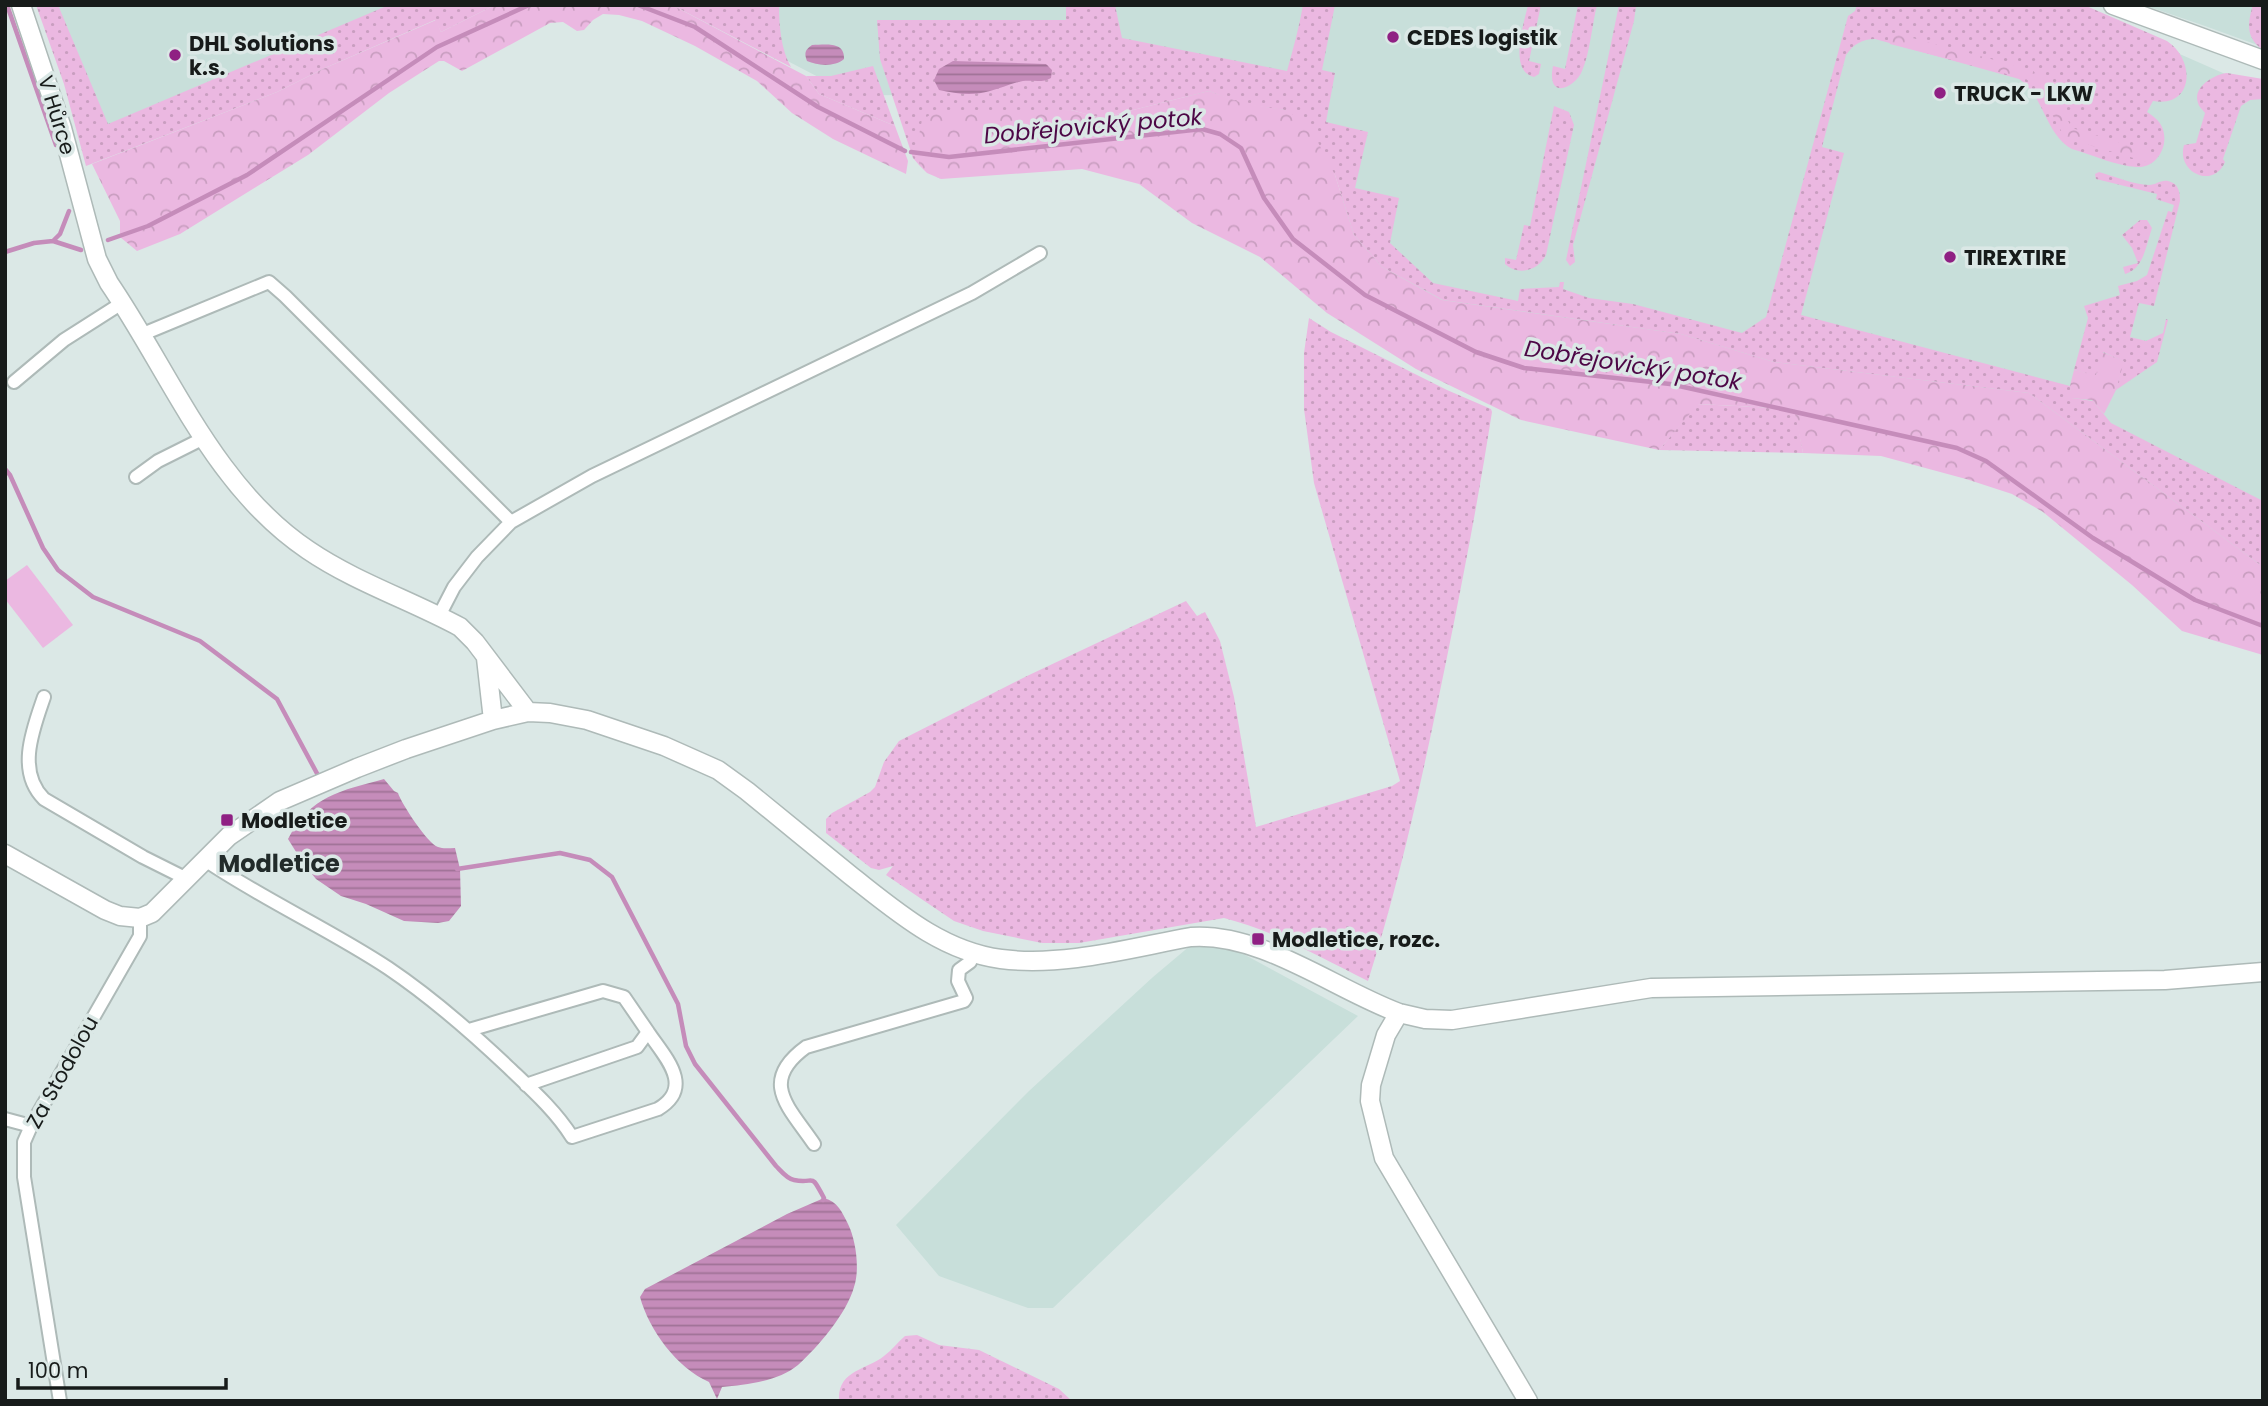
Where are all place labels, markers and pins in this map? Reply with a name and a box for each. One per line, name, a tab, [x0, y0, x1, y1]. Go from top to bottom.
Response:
place label: CEDES logistik	[1407, 23, 1558, 52]
place label: DHL Solutions k.s.	[189, 29, 335, 82]
marker: CEDES logistik	[1385, 29, 1401, 45]
marker: DHL Solutions k.s.	[167, 47, 183, 63]
place label: TRUCK - LKW	[1954, 79, 2093, 108]
marker: TRUCK - LKW	[1932, 85, 1948, 101]
place label: TIREXTIRE	[1964, 243, 2066, 272]
marker: TIREXTIRE	[1942, 249, 1958, 265]
place label: Modletice	[241, 806, 347, 835]
marker: Modletice	[219, 812, 235, 828]
place label: Modletice, rozc.	[1272, 925, 1440, 954]
marker: Modletice, rozc.	[1250, 931, 1266, 947]

